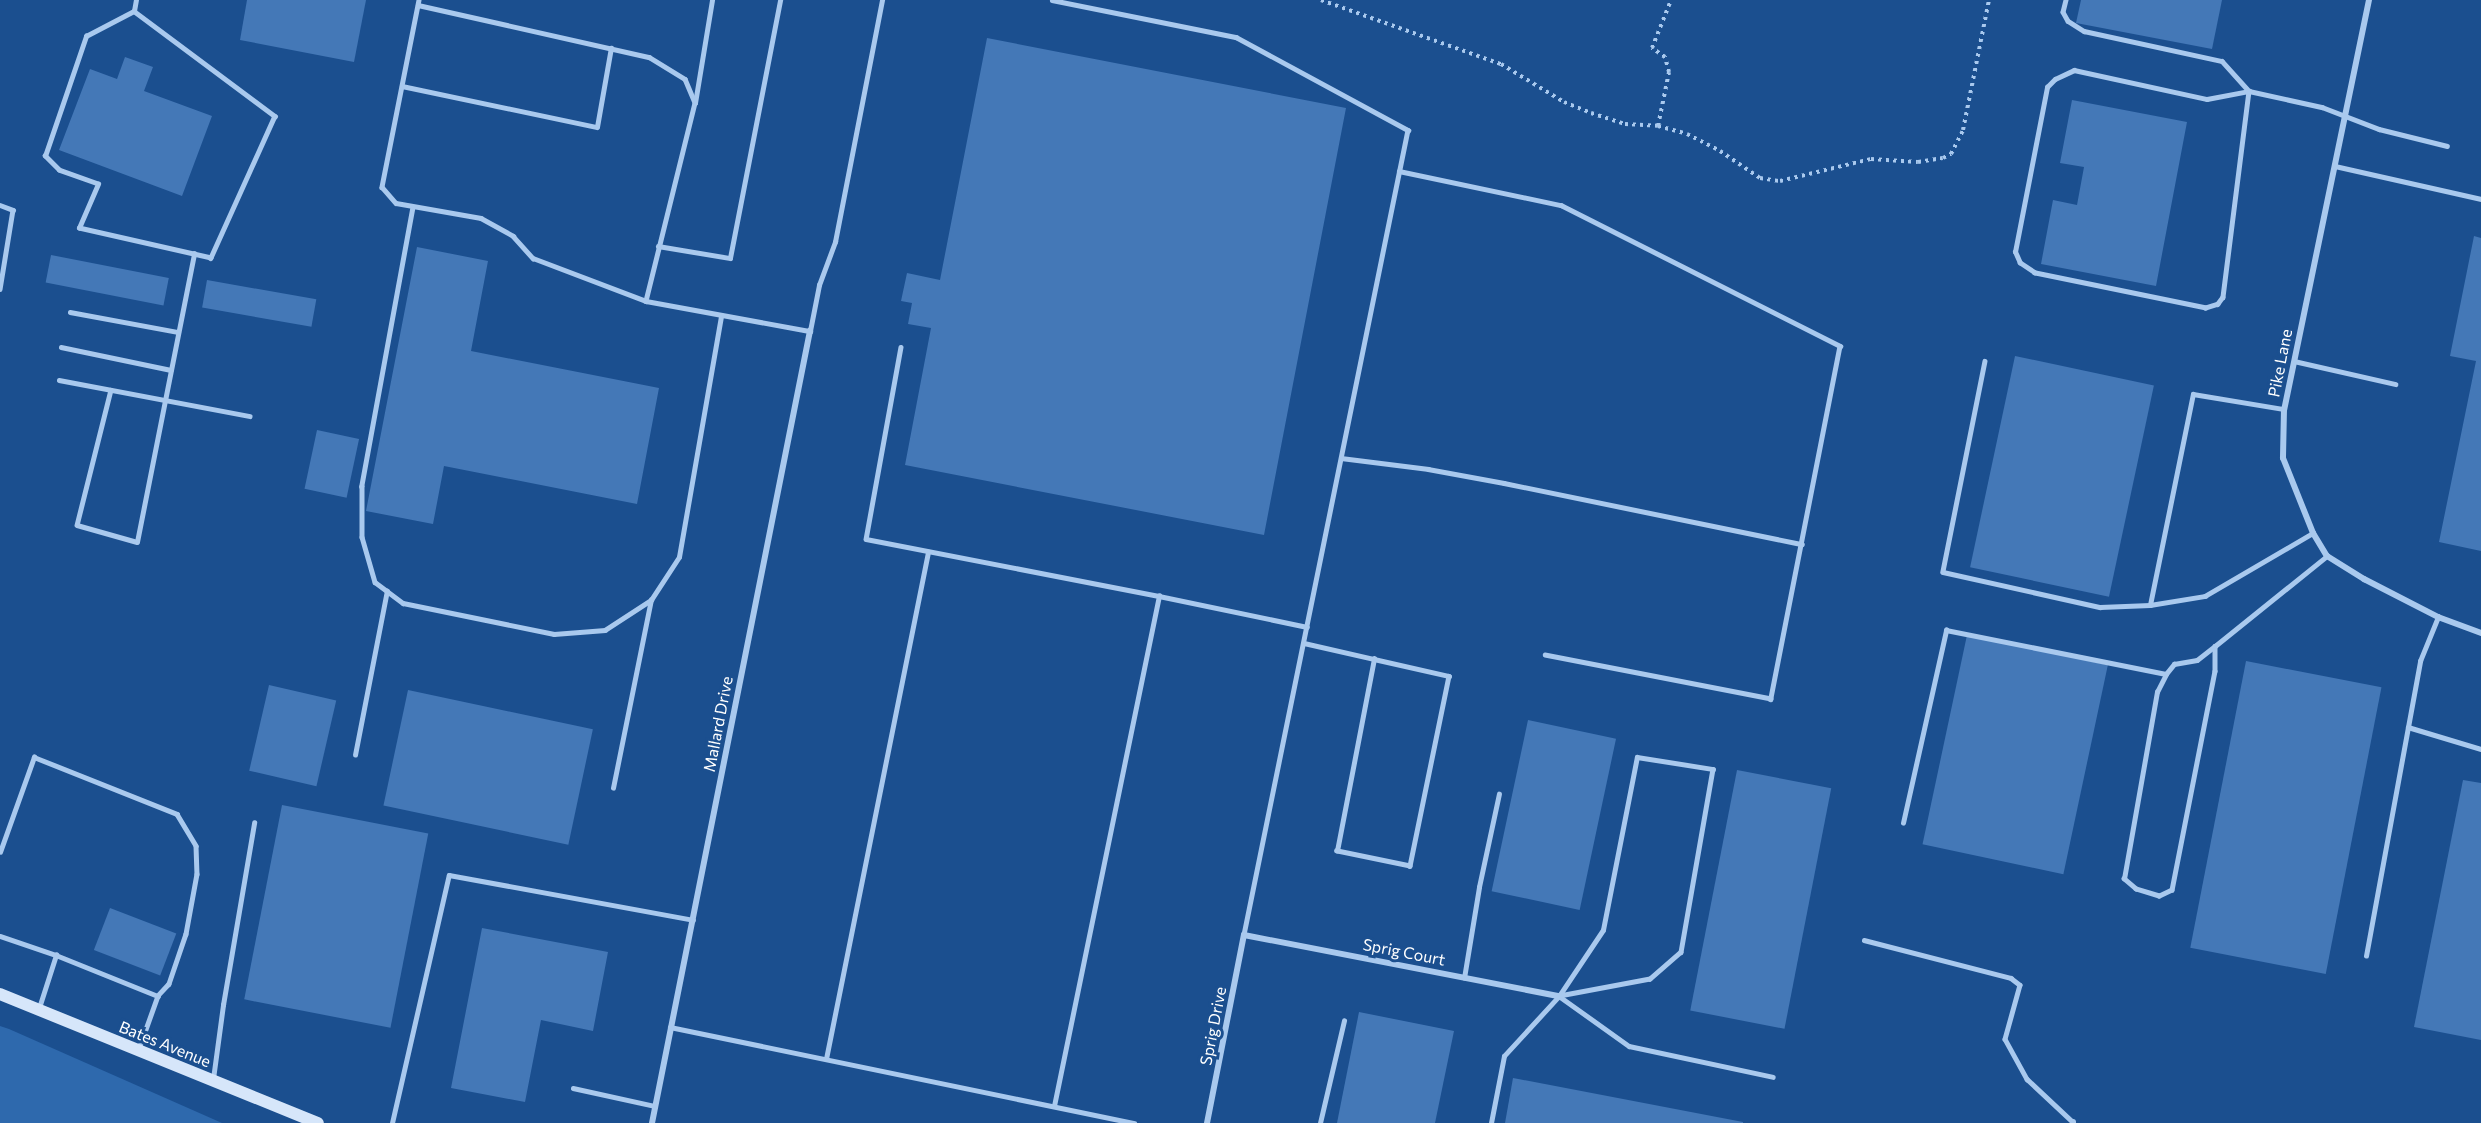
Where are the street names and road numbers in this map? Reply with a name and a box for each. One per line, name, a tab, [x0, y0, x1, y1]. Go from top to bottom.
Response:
street label: Pike Lane	[2264, 327, 2296, 399]
street label: Mallard Drive	[699, 675, 737, 773]
street label: Sprig Court	[1361, 935, 1447, 969]
street label: Sprig Drive	[1196, 985, 1230, 1067]
street label: Bates Avenue	[116, 1017, 214, 1071]

